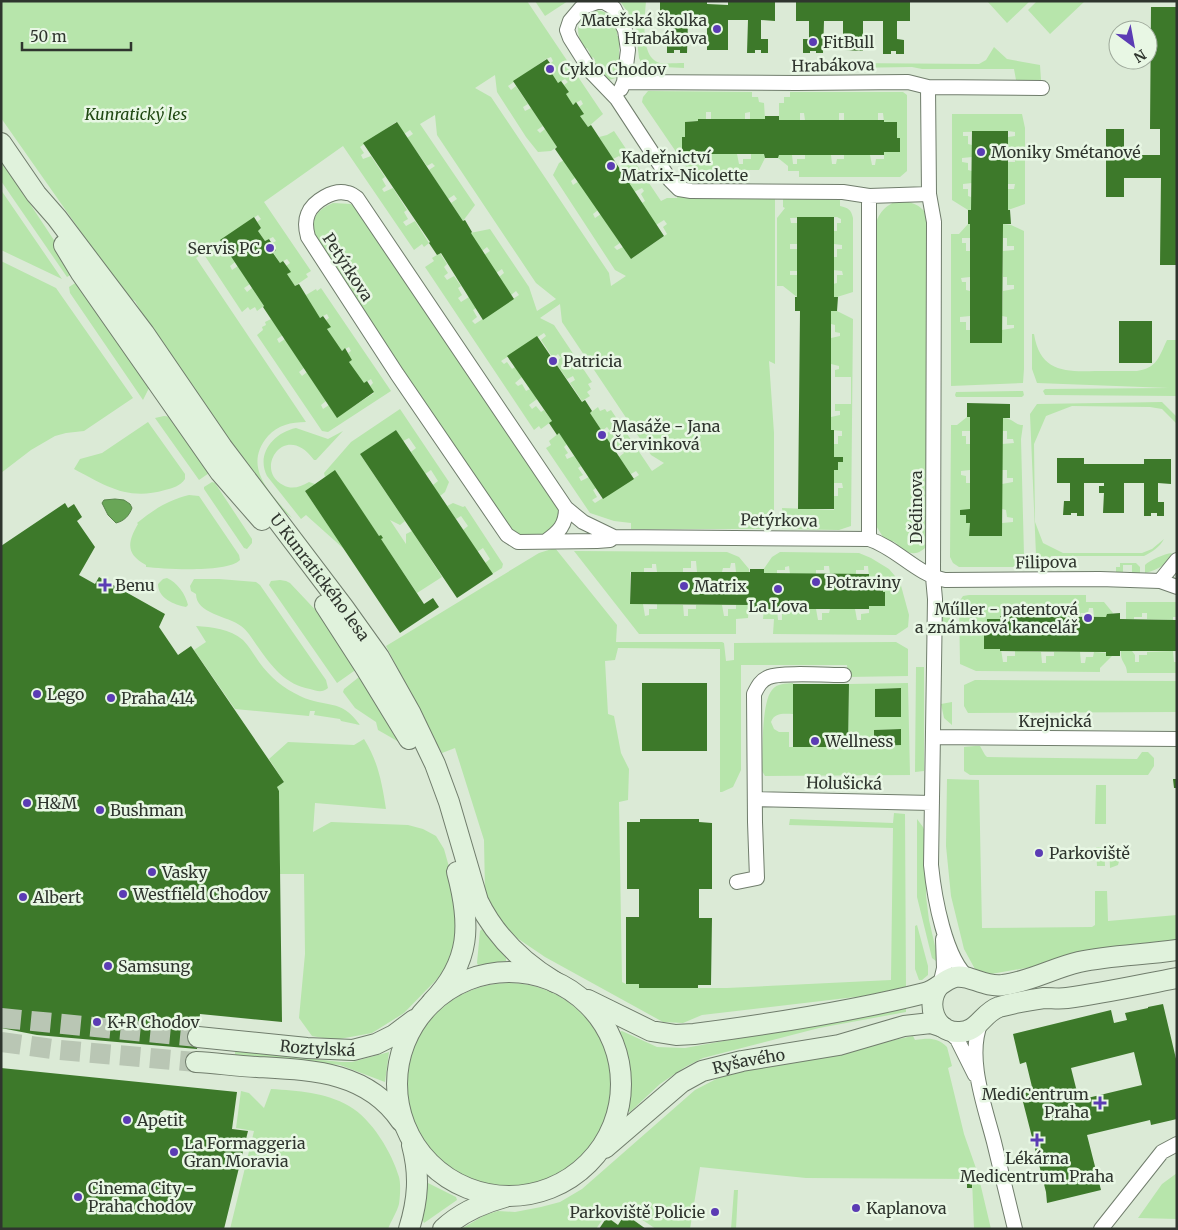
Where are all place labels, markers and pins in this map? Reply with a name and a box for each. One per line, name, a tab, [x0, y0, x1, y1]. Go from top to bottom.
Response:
place label: Mateřská školka Hrabákova	[581, 10, 707, 48]
marker: Mateřská školka Hrabákova	[711, 23, 723, 35]
place label: FitBull	[823, 32, 874, 52]
marker: FitBull	[807, 36, 819, 48]
place label: Cyklo Chodov	[560, 59, 667, 79]
marker: Cyklo Chodov	[544, 63, 556, 75]
place label: Moniky Smétanové	[991, 142, 1141, 162]
marker: Moniky Smétanové	[975, 146, 987, 158]
place label: Kadeřnictví Matrix-Nicolette	[621, 147, 748, 185]
marker: Kadeřnictví Matrix-Nicolette	[605, 160, 617, 172]
place label: Servis PC	[187, 238, 260, 258]
marker: Servis PC	[264, 242, 276, 254]
place label: Patricia	[563, 351, 622, 371]
marker: Patricia	[547, 355, 559, 367]
place label: Masáže - Jana Červinková	[612, 416, 721, 454]
marker: Masáže - Jana Červinková	[596, 429, 608, 441]
place label: Potraviny	[826, 572, 902, 592]
place label: Benu	[115, 575, 155, 595]
place label: Matrix	[694, 576, 747, 596]
marker: Potraviny	[810, 576, 822, 588]
marker: Benu	[99, 579, 111, 591]
marker: Matrix	[678, 580, 690, 592]
marker: La Lova	[772, 583, 784, 595]
place label: La Lova	[748, 596, 808, 616]
place label: Műller - patentová a známková kancelář	[915, 599, 1078, 637]
marker: Műller - patentová a známková kancelář	[1082, 612, 1094, 624]
place label: Lego	[47, 684, 84, 704]
marker: Lego	[31, 688, 43, 700]
place label: Praha 414	[121, 688, 195, 708]
marker: Praha 414	[105, 692, 117, 704]
place label: Wellness	[824, 731, 893, 751]
marker: Wellness	[809, 735, 821, 747]
place label: H&M	[37, 793, 77, 813]
marker: H&M	[21, 797, 33, 809]
place label: Bushman	[110, 800, 184, 820]
marker: Bushman	[94, 804, 106, 816]
place label: Parkoviště	[1049, 843, 1130, 863]
marker: Parkoviště	[1033, 847, 1045, 859]
place label: Vasky	[161, 862, 208, 882]
marker: Vasky	[146, 866, 158, 878]
place label: Westfield Chodov	[132, 884, 269, 904]
place label: Albert	[32, 887, 82, 907]
marker: Westfield Chodov	[117, 888, 129, 900]
marker: Albert	[17, 891, 29, 903]
place label: Samsung	[118, 956, 190, 976]
marker: Samsung	[102, 960, 114, 972]
place label: K+R Chodov	[107, 1012, 200, 1032]
marker: K+R Chodov	[91, 1016, 103, 1028]
place label: MediCentrum Praha	[982, 1084, 1089, 1122]
marker: MediCentrum Praha	[1093, 1096, 1107, 1110]
place label: Apetit	[136, 1110, 185, 1130]
marker: Apetit	[121, 1114, 133, 1126]
place label: La Formaggeria Gran Moravia	[184, 1133, 306, 1171]
marker: Lékárna Medicentrum Praha	[1031, 1134, 1043, 1146]
marker: La Formaggeria Gran Moravia	[168, 1146, 180, 1158]
place label: Lékárna Medicentrum Praha	[960, 1148, 1114, 1186]
place label: Cinema City - Praha chodov	[88, 1178, 195, 1216]
marker: Cinema City - Praha chodov	[72, 1191, 84, 1203]
place label: Kaplanova	[866, 1198, 947, 1218]
place label: Parkoviště Policie	[569, 1202, 705, 1222]
marker: Kaplanova	[850, 1202, 862, 1214]
marker: Parkoviště Policie	[709, 1206, 721, 1218]

